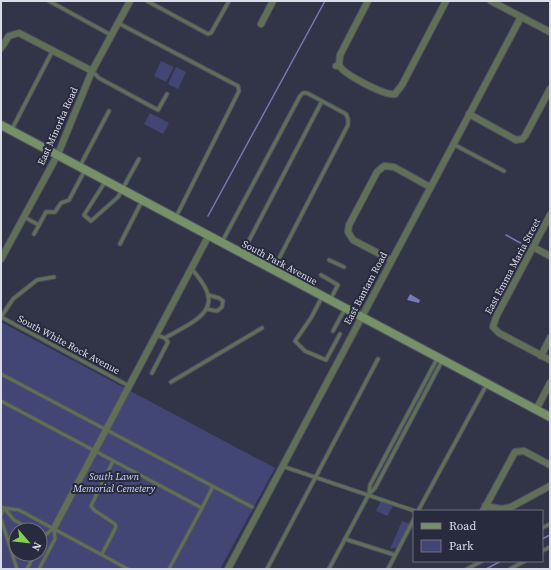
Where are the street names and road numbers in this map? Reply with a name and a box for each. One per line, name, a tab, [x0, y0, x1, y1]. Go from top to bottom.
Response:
street label: East Minorka Road	[34, 85, 81, 167]
street label: East Emma Maria Street	[482, 215, 544, 316]
street label: South Park Avenue	[240, 237, 320, 288]
street label: East Bantam Road	[341, 249, 390, 327]
street label: South White Rock Avenue	[15, 312, 122, 377]

